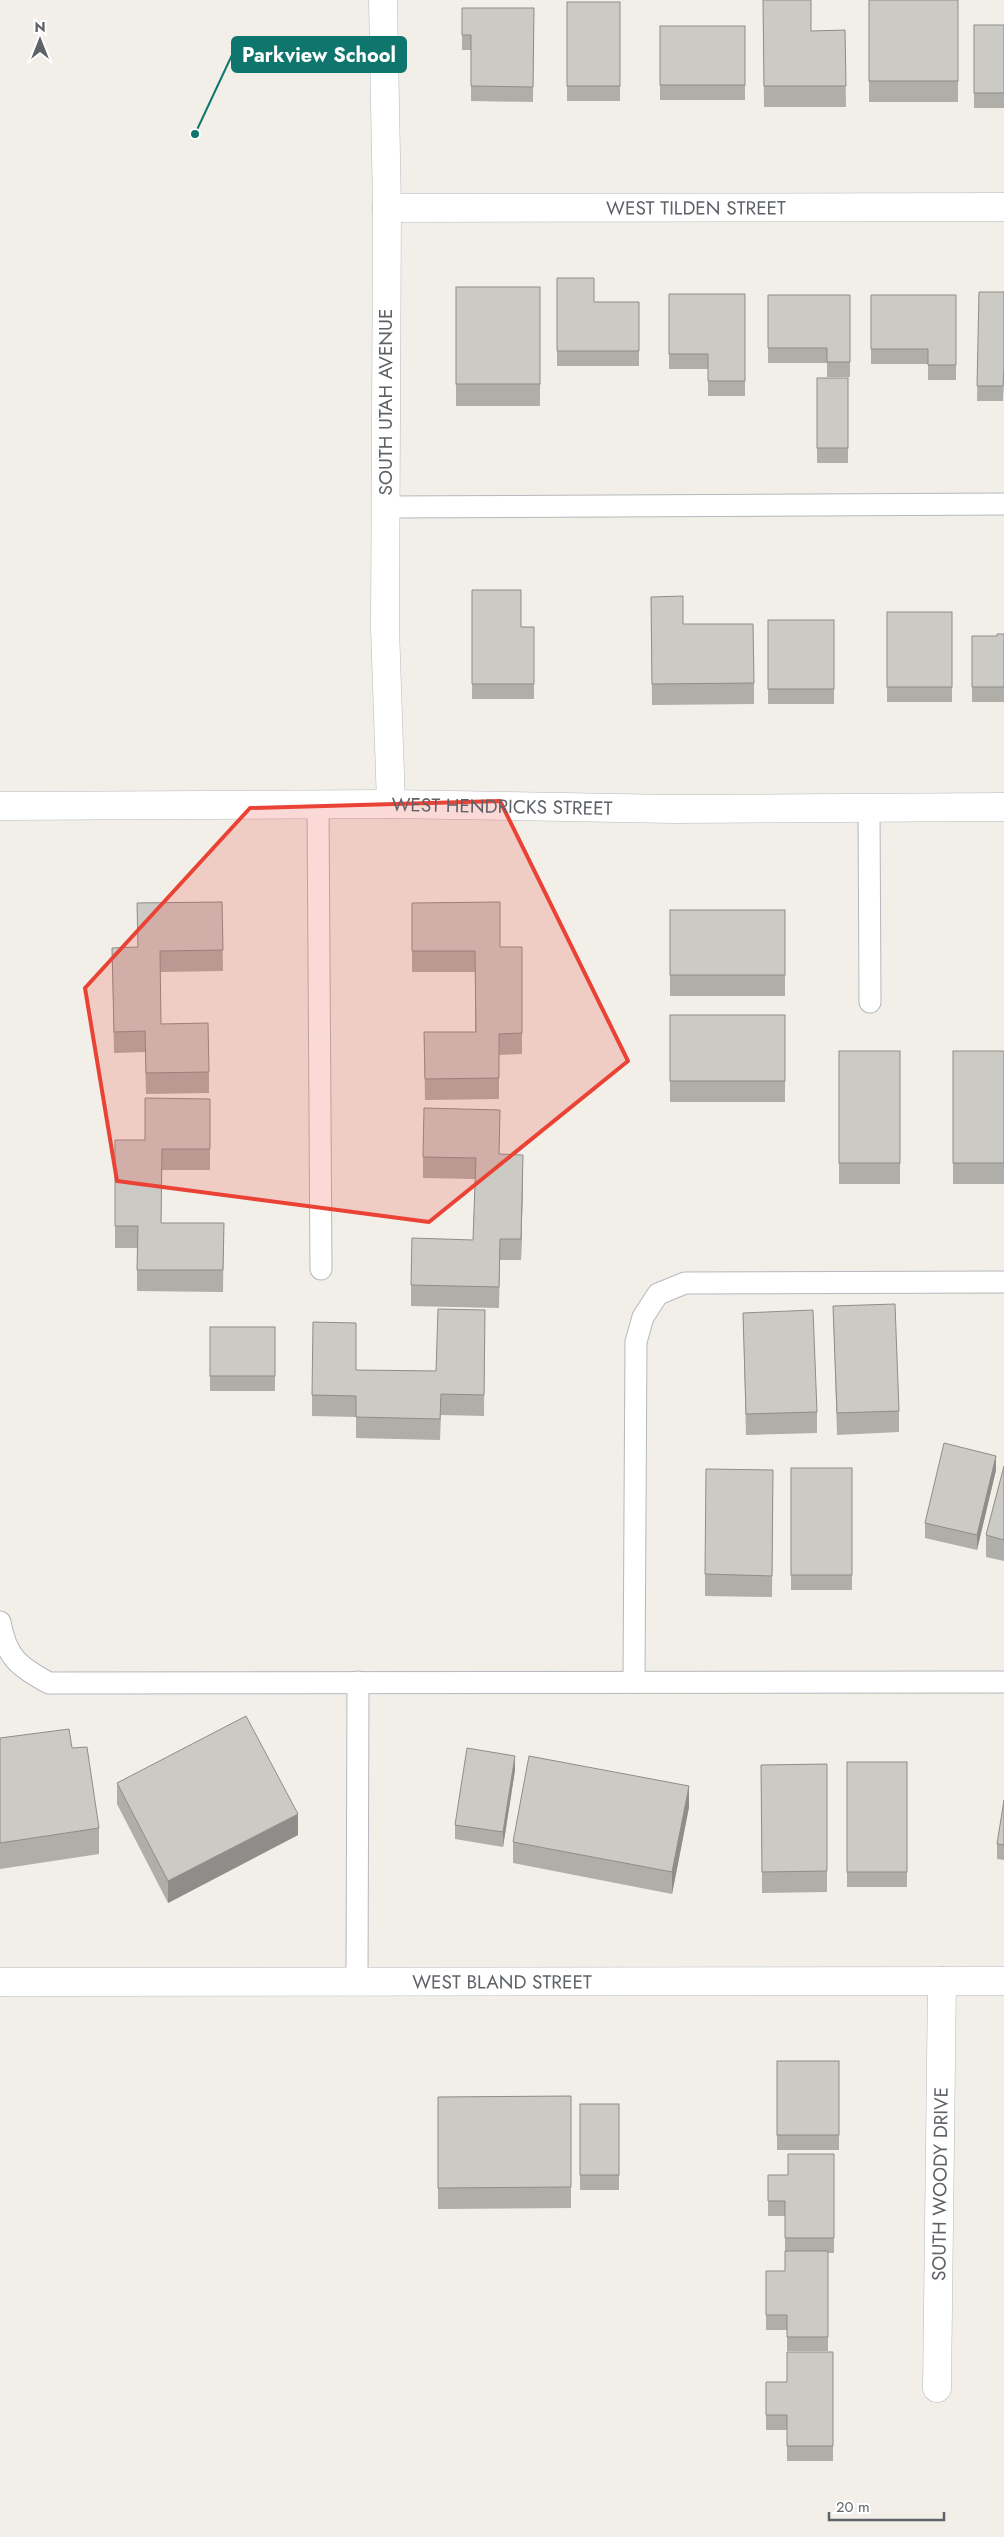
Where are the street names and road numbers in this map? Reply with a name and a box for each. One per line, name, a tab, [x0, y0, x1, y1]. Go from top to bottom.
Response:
street label: WEST TILDEN STREET	[606, 194, 786, 221]
street label: SOUTH UTAH AVENUE	[372, 309, 399, 495]
street label: WEST HENDRICKS STREET	[391, 791, 613, 821]
street label: WEST BLAND STREET	[412, 1968, 592, 1995]
street label: SOUTH WOODY DRIVE	[925, 2087, 954, 2281]

